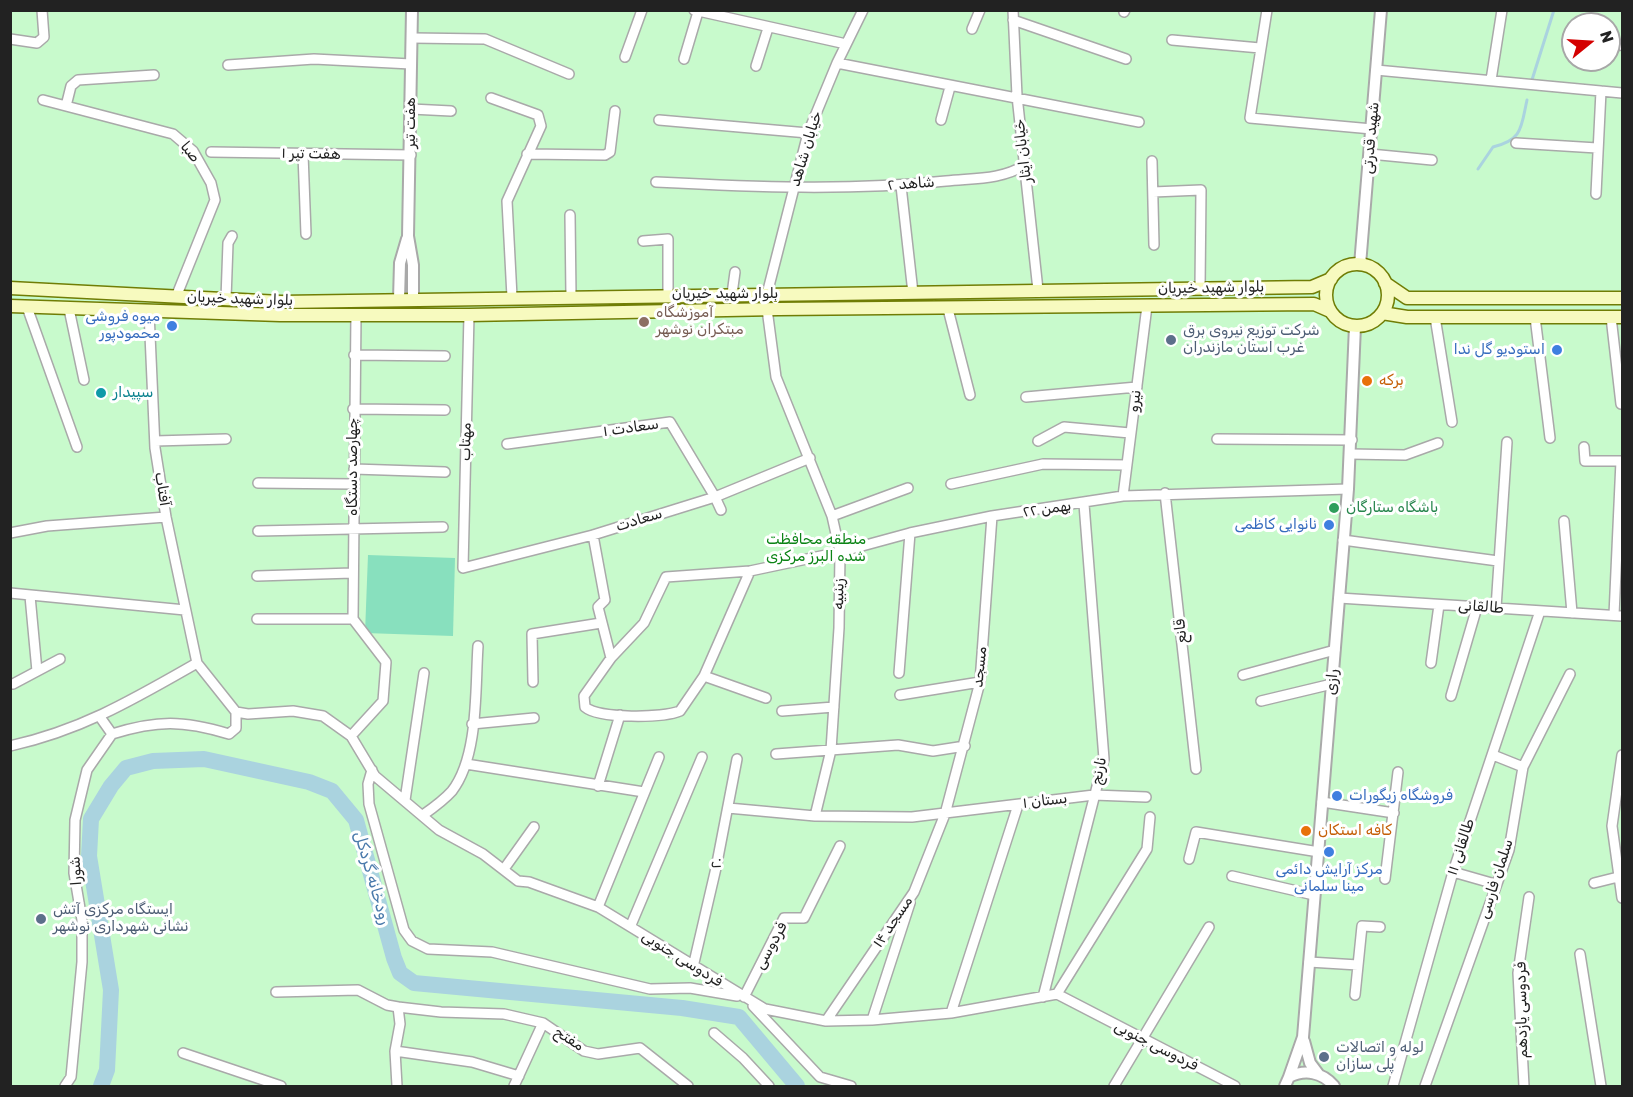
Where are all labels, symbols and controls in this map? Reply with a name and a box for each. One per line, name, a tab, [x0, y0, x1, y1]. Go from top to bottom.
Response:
north arrow	[1561, 12, 1621, 72]
text: N	[1596, 28, 1618, 45]
street label: هفت تیر	[402, 97, 420, 149]
street label: شهید قدرتی	[1359, 101, 1383, 175]
street label: خیابان شاهد	[786, 109, 826, 189]
street label: خیابان ایثار	[1010, 118, 1036, 184]
street label: صبا	[176, 138, 204, 166]
street label: هفت تیر ۱	[281, 144, 341, 164]
street label: شاهد ۲	[887, 173, 935, 195]
street label: بلوار شهید خیریان	[1158, 278, 1264, 298]
street label: بلوار شهید خیریان	[672, 285, 778, 303]
street label: بلوار شهید خیریان	[187, 288, 293, 310]
place label: آموزشگاه مبتکران نوشهر	[656, 304, 743, 339]
place label: میوه فروشی محمودپور	[85, 308, 160, 343]
marker: آموزشگاه مبتکران نوشهر	[637, 315, 651, 329]
marker: میوه فروشی محمودپور	[165, 319, 179, 333]
place label: شرکت توزیع نیروی برق غرب استان مازندران	[1183, 322, 1320, 357]
marker: شرکت توزیع نیروی برق غرب استان مازندران	[1164, 333, 1178, 347]
place label: استودیو گل ندا	[1453, 341, 1545, 359]
marker: استودیو گل ندا	[1550, 343, 1564, 357]
place label: برکه	[1379, 372, 1404, 390]
marker: برکه	[1360, 374, 1374, 388]
place label: سپیدار	[113, 384, 153, 402]
marker: سپیدار	[94, 386, 108, 400]
street label: نیرو	[1125, 389, 1145, 413]
street label: سعادت ۱	[602, 415, 660, 441]
street label: چهارصد دستگاه	[344, 418, 362, 516]
street label: مهتاب	[457, 423, 475, 461]
street label: آفتاب	[150, 471, 174, 507]
street label: ۲۲ بهمن	[1022, 497, 1072, 521]
place label: باشگاه ستارگان	[1346, 499, 1438, 517]
marker: باشگاه ستارگان	[1327, 501, 1341, 515]
street label: سعادت	[613, 504, 665, 536]
place label: نانوایی کاظمی	[1234, 516, 1317, 534]
marker: نانوایی کاظمی	[1322, 518, 1336, 532]
park label: منطقه محافظت شده البرز مرکزی	[766, 531, 866, 566]
street label: زینبیه	[830, 578, 848, 610]
street label: طالقانی	[1458, 596, 1504, 618]
street label: قانع	[1171, 618, 1191, 644]
street label: مسجد	[969, 645, 991, 689]
street label: رازی	[1322, 668, 1342, 696]
street label: نارنج	[1087, 755, 1111, 787]
place label: فروشگاه زیگورات	[1349, 787, 1453, 805]
street label: بستان ۱	[1022, 789, 1068, 813]
marker: فروشگاه زیگورات	[1330, 789, 1344, 803]
street label: طالقانی ۱۱	[1443, 816, 1479, 878]
place label: کافه استکان	[1318, 822, 1392, 840]
marker: کافه استکان	[1299, 824, 1313, 838]
water label: رودخانه گردکل	[350, 829, 394, 927]
street label: سلمان فارسی	[1475, 837, 1517, 921]
marker: مرکز آرایش دائمی مینا سلمانی	[1322, 845, 1336, 859]
street label: ۲۰	[707, 855, 727, 871]
street label: شورا	[66, 856, 86, 886]
place label: مرکز آرایش دائمی مینا سلمانی	[1275, 861, 1383, 896]
street label: مسجد ۱۴	[869, 893, 917, 951]
place label: ایستگاه مرکزی آتش نشانی شهرداری نوشهر	[53, 901, 189, 936]
marker: ایستگاه مرکزی آتش نشانی شهرداری نوشهر	[34, 912, 48, 926]
street label: فردوسی	[751, 919, 791, 973]
street label: فردوسی جنوبی	[638, 927, 726, 991]
street label: فردوسی یازدهم	[1512, 962, 1532, 1058]
street label: فردوسی جنوبی	[1111, 1017, 1201, 1075]
street label: مفتح	[551, 1023, 587, 1055]
place label: لوله و اتصالات پلی سازان	[1336, 1039, 1424, 1074]
marker: لوله و اتصالات پلی سازان	[1317, 1050, 1331, 1064]

